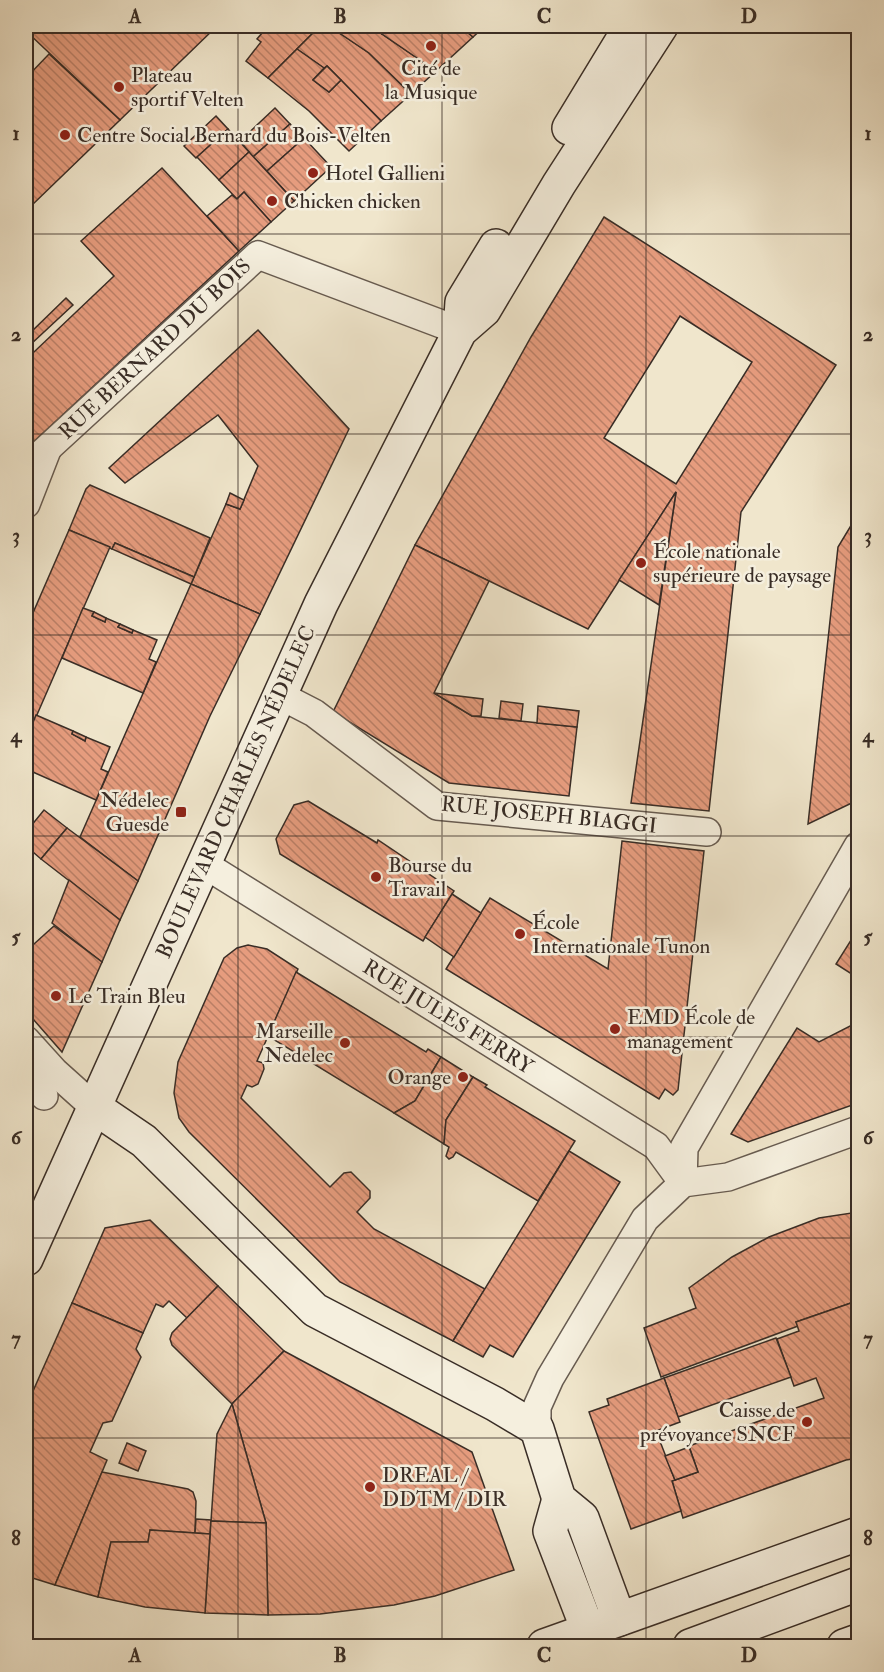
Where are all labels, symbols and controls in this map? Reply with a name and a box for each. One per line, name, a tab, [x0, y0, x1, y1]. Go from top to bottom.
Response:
text: A	[128, 4, 142, 29]
text: B	[333, 4, 347, 29]
text: C	[537, 4, 551, 29]
text: D	[741, 4, 757, 29]
marker: Cité de la Musique	[424, 39, 438, 53]
place label: Cité de la Musique	[385, 55, 478, 106]
place label: Plateau sportif Velten	[131, 62, 244, 113]
marker: Plateau sportif Velten	[112, 80, 126, 94]
text: 1	[12, 121, 20, 146]
text: 1	[864, 121, 872, 146]
place label: Centre Social Bernard du Bois-Velten	[77, 122, 391, 149]
marker: Centre Social Bernard du Bois-Velten	[58, 128, 72, 142]
place label: Hotel Gallieni	[325, 160, 446, 187]
marker: Hotel Gallieni	[306, 166, 320, 180]
place label: Chicken chicken	[284, 188, 421, 215]
marker: Chicken chicken	[265, 194, 279, 208]
street label: RUE BERNARD DU BOIS	[53, 253, 257, 445]
text: 2	[11, 322, 21, 347]
text: 2	[863, 322, 873, 347]
text: 3	[12, 523, 20, 548]
text: 3	[864, 523, 872, 548]
place label: École nationale supérieure de paysage	[653, 538, 831, 589]
marker: École nationale supérieure de paysage	[634, 556, 648, 570]
street label: BOULEVARD CHARLES NÉDELEC	[150, 622, 322, 962]
text: 4	[10, 723, 23, 748]
text: 4	[862, 723, 875, 748]
place label: Nédelec Guesde	[100, 787, 170, 838]
street label: RUE JOSEPH BIAGGI	[440, 790, 658, 840]
marker: Nédelec Guesde	[174, 805, 188, 819]
place label: Bourse du Travail	[388, 852, 472, 903]
marker: Bourse du Travail	[369, 870, 383, 884]
place label: École Internationale Tunon	[532, 909, 711, 960]
text: 5	[12, 924, 22, 949]
text: 5	[864, 924, 874, 949]
marker: École Internationale Tunon	[513, 927, 527, 941]
street label: RUE JULES FERRY	[358, 954, 539, 1081]
place label: Le Train Bleu	[68, 983, 186, 1010]
marker: Le Train Bleu	[49, 989, 63, 1003]
place label: EMD École de management	[627, 1004, 755, 1055]
place label: Marseille Nedelec	[255, 1018, 334, 1069]
marker: EMD École de management	[608, 1022, 622, 1036]
marker: Marseille Nedelec	[338, 1036, 352, 1050]
place label: Orange	[388, 1064, 451, 1091]
marker: Orange	[456, 1070, 470, 1084]
text: 6	[11, 1125, 23, 1150]
text: 6	[863, 1125, 875, 1150]
text: 7	[11, 1326, 21, 1351]
text: 7	[863, 1326, 873, 1351]
place label: Caisse de prévoyance SNCF	[639, 1397, 795, 1448]
marker: Caisse de prévoyance SNCF	[800, 1415, 814, 1429]
place label: DREAL / DDTM / DIR	[382, 1462, 508, 1513]
marker: DREAL / DDTM / DIR	[363, 1480, 377, 1494]
text: 8	[11, 1526, 21, 1551]
text: 8	[863, 1526, 873, 1551]
text: A	[128, 1643, 142, 1668]
text: B	[333, 1643, 347, 1668]
text: C	[537, 1643, 551, 1668]
text: D	[741, 1643, 757, 1668]

